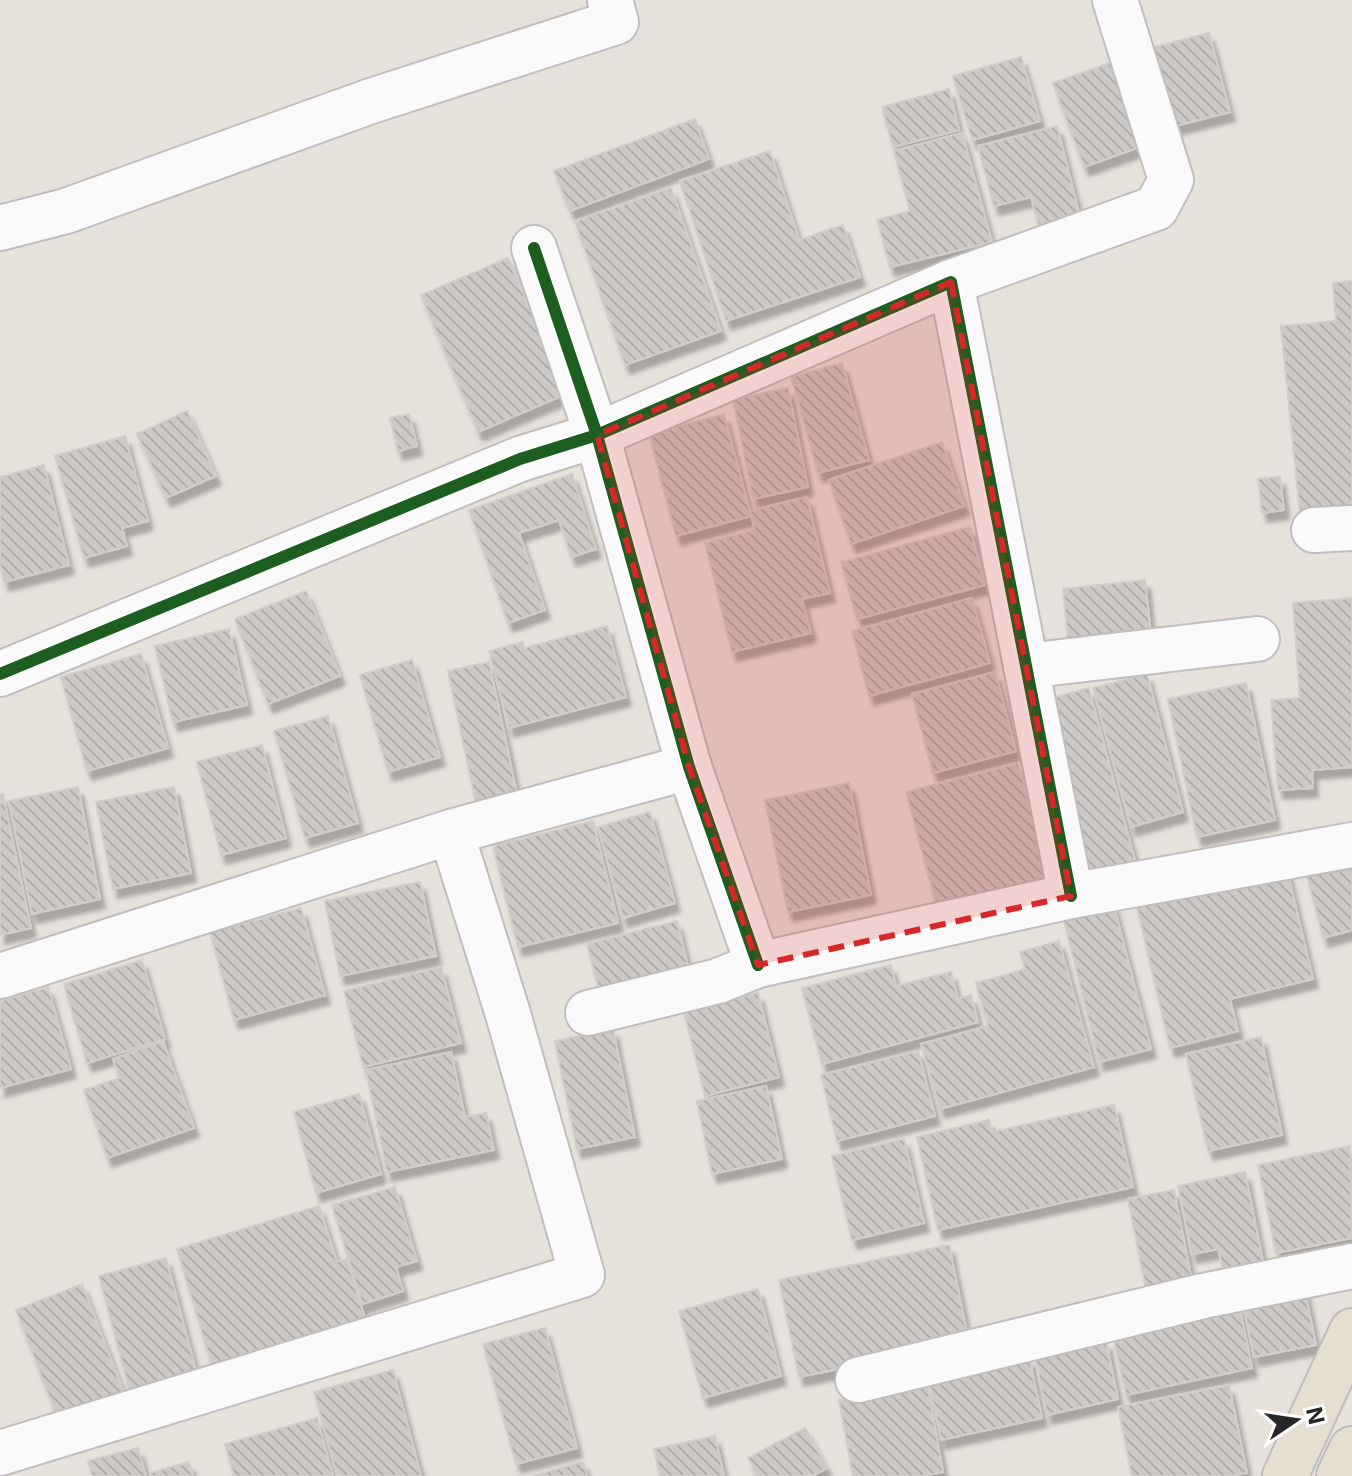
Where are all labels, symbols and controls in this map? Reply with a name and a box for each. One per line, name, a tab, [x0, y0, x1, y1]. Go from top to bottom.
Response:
north arrow	[1256, 1380, 1336, 1460]
text: N	[1301, 1404, 1330, 1427]

